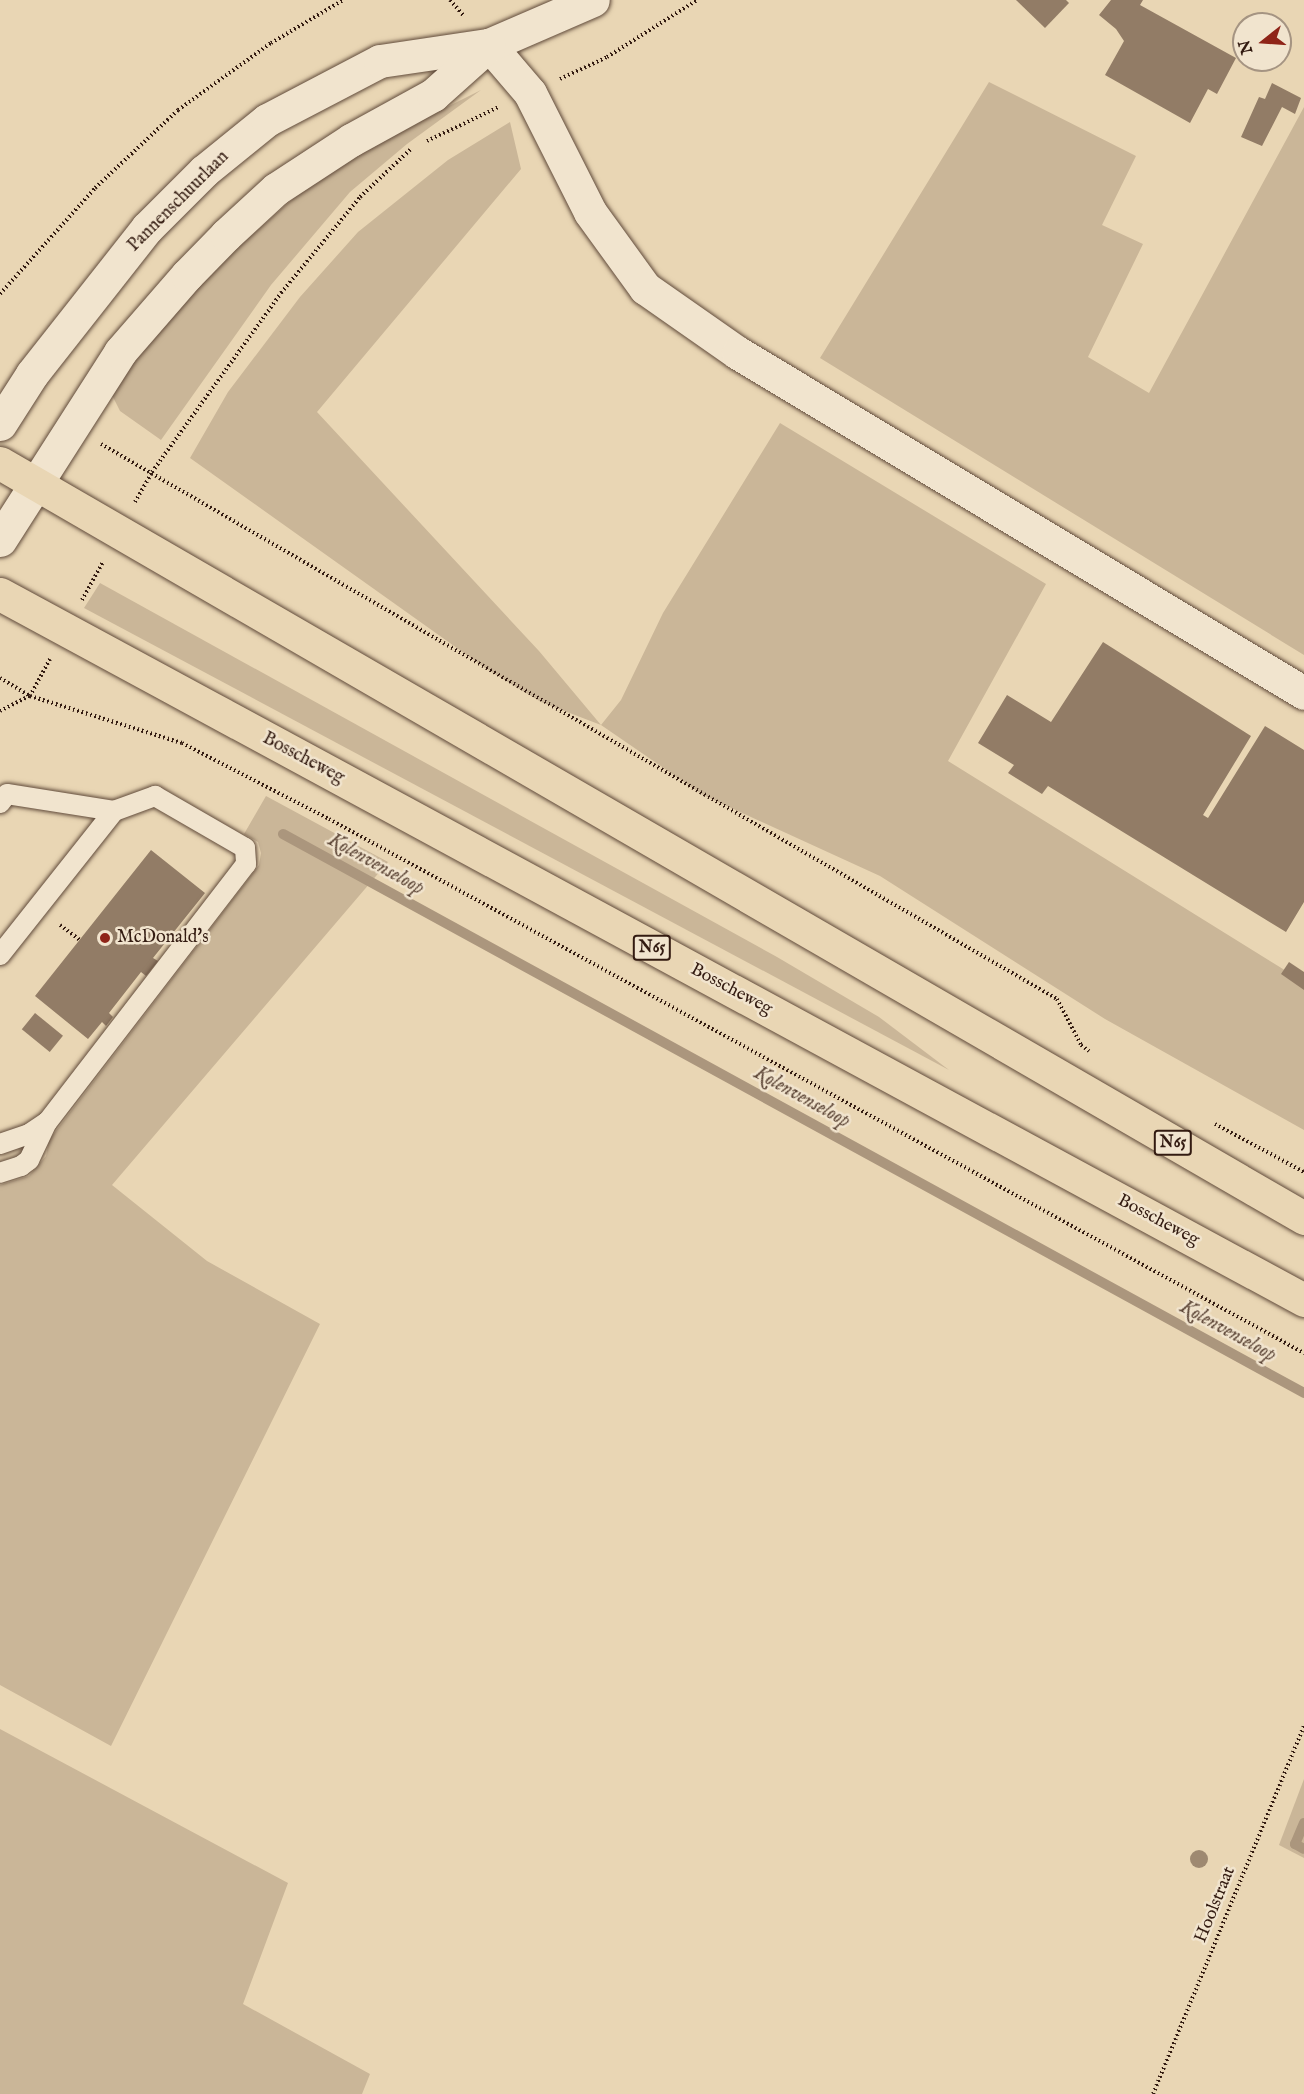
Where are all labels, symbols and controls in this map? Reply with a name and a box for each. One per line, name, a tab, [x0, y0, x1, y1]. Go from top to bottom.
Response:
north arrow	[1232, 12, 1292, 72]
text: N	[1235, 37, 1258, 56]
street label: Pannenschuurlaan	[124, 147, 234, 257]
street label: Bosscheweg	[258, 728, 348, 790]
water label: Kolenvenseloop	[324, 828, 428, 900]
place label: McDonald's	[117, 927, 209, 949]
marker: McDonald's	[98, 931, 112, 945]
road number: N65	[632, 935, 672, 961]
street label: Bosscheweg	[686, 959, 776, 1021]
water label: Kolenvenseloop	[750, 1061, 854, 1133]
road number: N65	[1154, 1130, 1192, 1156]
street label: Bosscheweg	[1113, 1190, 1203, 1252]
water label: Kolenvenseloop	[1176, 1295, 1280, 1367]
street label: Hoolstraat	[1191, 1864, 1241, 1946]

